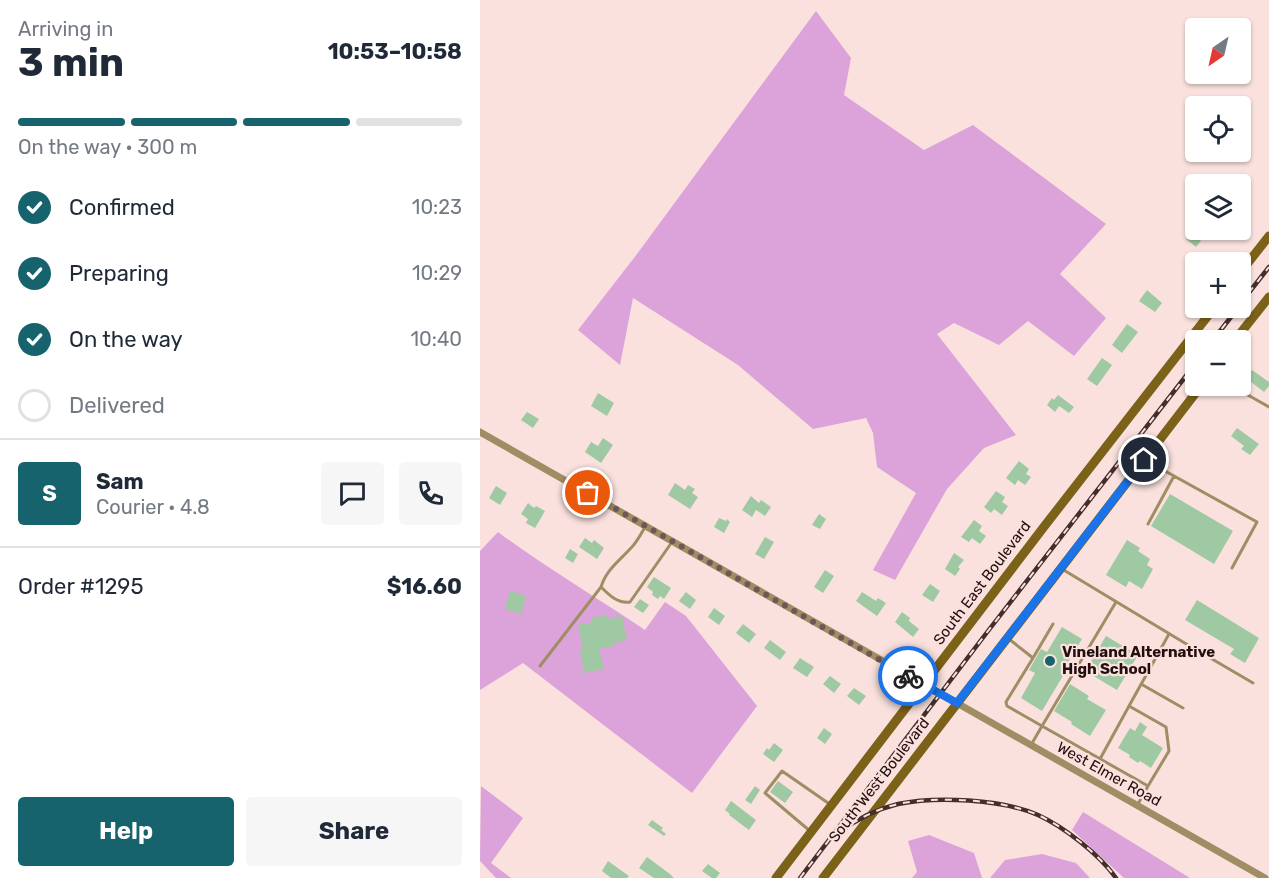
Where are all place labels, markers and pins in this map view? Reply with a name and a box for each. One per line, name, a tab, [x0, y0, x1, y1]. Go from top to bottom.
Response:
pin	[1118, 434, 1169, 485]
pin	[562, 467, 613, 518]
place label: Vineland Alternative High School	[1062, 643, 1215, 678]
marker: Vineland Alternative High School	[1043, 654, 1057, 668]

